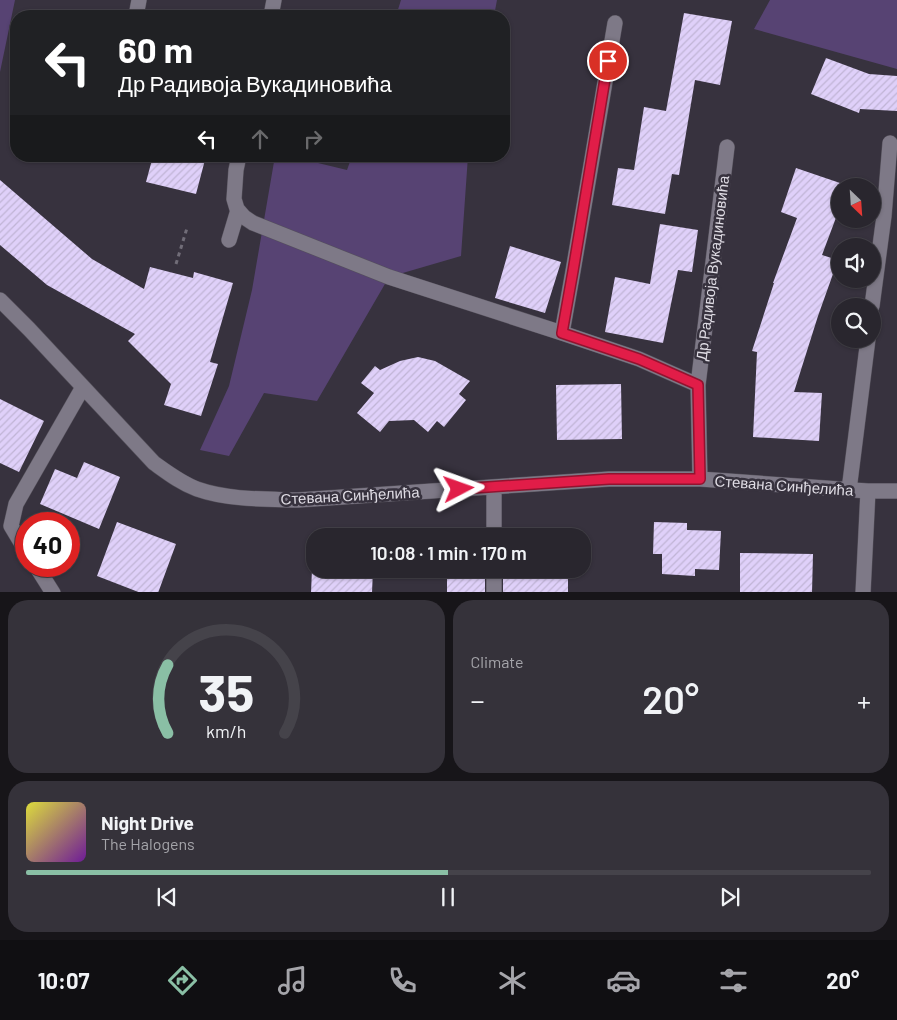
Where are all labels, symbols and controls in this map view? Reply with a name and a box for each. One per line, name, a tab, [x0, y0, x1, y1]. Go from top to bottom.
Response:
text: 60 m	[118, 28, 193, 70]
icon: left	[35, 30, 100, 95]
pin	[587, 40, 629, 82]
icon: arrive	[594, 47, 622, 75]
text: Др Радивоја Вукадиновића	[118, 70, 392, 96]
icon: left	[193, 125, 221, 153]
icon: ahead	[246, 125, 274, 153]
icon: right	[299, 125, 327, 153]
street label: Др Радивоја Вукадиновића	[692, 174, 732, 362]
north arrow	[831, 178, 881, 228]
map controls	[831, 178, 881, 348]
button: sound	[831, 238, 881, 288]
button: search	[831, 298, 881, 348]
position arrow	[432, 462, 484, 514]
street label: Стевана Синђелића	[714, 471, 855, 499]
street label: Стевана Синђелића	[280, 482, 421, 508]
speed limit sign: 40	[15, 512, 80, 577]
text: 10:08 · 1 min · 170 m	[370, 541, 527, 564]
text: Climate	[471, 652, 523, 671]
text: 35	[198, 660, 254, 722]
text: 20°	[642, 676, 699, 722]
text: −	[471, 683, 485, 717]
text: +	[857, 683, 871, 717]
text: km/h	[206, 720, 246, 742]
text: Night Drive	[101, 811, 194, 834]
text: The Halogens	[101, 834, 195, 853]
icon: previous	[153, 883, 181, 911]
icon: pause	[434, 883, 462, 911]
icon: next	[716, 883, 744, 911]
icon: directions	[165, 963, 200, 998]
icon: music	[275, 963, 310, 998]
icon: phone	[385, 963, 420, 998]
icon: climate	[495, 963, 530, 998]
icon: car	[606, 963, 641, 998]
icon: filters	[716, 963, 751, 998]
text: 10:07	[38, 967, 89, 993]
text: 20°	[826, 967, 859, 993]

